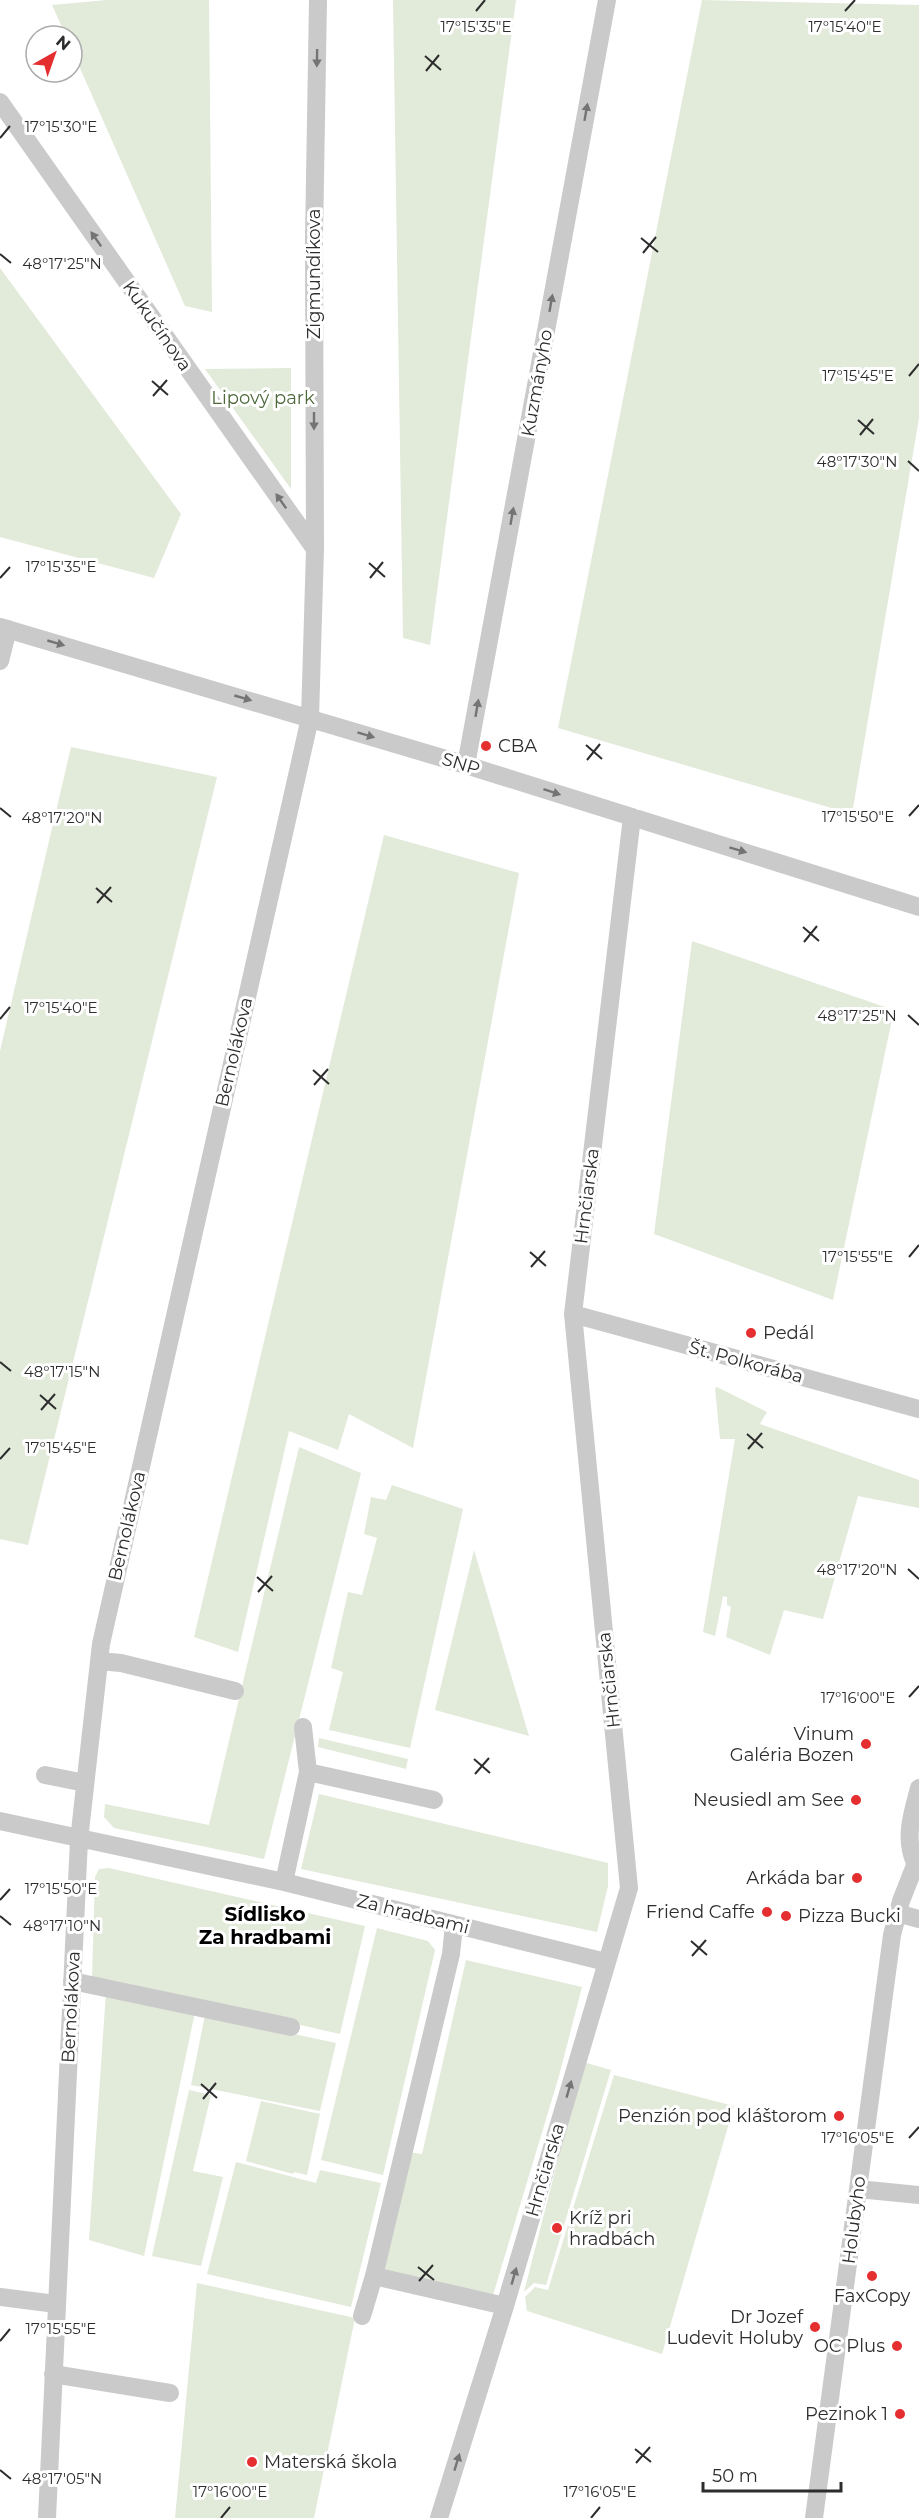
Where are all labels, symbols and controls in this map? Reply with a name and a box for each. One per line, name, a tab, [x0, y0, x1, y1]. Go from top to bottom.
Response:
text: 17°15'35"E	[441, 17, 511, 36]
text: 17°15'40"E	[808, 17, 882, 36]
north arrow	[24, 24, 84, 84]
text: N	[52, 31, 74, 54]
one-way arrow	[312, 49, 322, 68]
one-way arrow	[582, 102, 591, 121]
text: 17°15'30"E	[25, 117, 97, 136]
street label: Zigmundíkova	[303, 209, 325, 339]
one-way arrow	[90, 231, 102, 247]
text: 48°17'25"N	[22, 254, 102, 273]
street label: Kukučínova	[118, 277, 196, 375]
one-way arrow	[547, 294, 556, 313]
street label: Kuzmányho	[517, 328, 557, 438]
text: 17°15'45"E	[822, 366, 894, 385]
park label: Lipový park	[211, 387, 315, 409]
one-way arrow	[310, 412, 319, 431]
text: 48°17'30"N	[817, 452, 897, 471]
one-way arrow	[276, 493, 287, 509]
one-way arrow	[508, 506, 517, 525]
text: 17°15'35"E	[26, 557, 96, 576]
one-way arrow	[47, 639, 65, 648]
one-way arrow	[234, 694, 252, 703]
one-way arrow	[473, 698, 482, 717]
one-way arrow	[357, 731, 375, 740]
place label: CBA	[498, 735, 537, 757]
marker: CBA	[479, 739, 493, 753]
street label: SNP	[439, 748, 483, 780]
one-way arrow	[543, 788, 561, 797]
text: 17°15'50"E	[822, 807, 894, 826]
text: 48°17'20"N	[22, 808, 102, 827]
one-way arrow	[729, 846, 747, 856]
street label: Bernolákova	[211, 995, 257, 1109]
text: 17°15'40"E	[24, 998, 98, 1017]
text: 48°17'25"N	[817, 1006, 897, 1025]
street label: Hrnčiarska	[570, 1147, 604, 1245]
text: 17°15'55"E	[823, 1247, 893, 1266]
place label: Pedál	[763, 1322, 814, 1344]
marker: Pedál	[744, 1326, 758, 1340]
street label: Št. Polkorába	[686, 1336, 806, 1388]
text: 48°17'15"N	[24, 1362, 100, 1381]
text: 17°15'45"E	[25, 1438, 97, 1457]
street label: Bernolákova	[104, 1469, 150, 1583]
text: 48°17'20"N	[817, 1560, 897, 1579]
street label: Hrnčiarska	[593, 1631, 625, 1729]
text: 17°16'00"E	[821, 1688, 895, 1707]
place label: Vinum Galéria Bozen	[730, 1723, 854, 1766]
marker: Vinum Galéria Bozen	[859, 1737, 873, 1751]
place label: Neusiedl am See	[693, 1789, 844, 1811]
marker: Neusiedl am See	[849, 1793, 863, 1807]
place label: Arkáda bar	[746, 1867, 845, 1889]
marker: Arkáda bar	[850, 1871, 864, 1885]
text: 17°15'50"E	[25, 1879, 97, 1898]
street label: Za hradbami	[354, 1889, 472, 1939]
place label: Friend Caffe	[646, 1901, 755, 1923]
district label: Sídlisko Za hradbami	[199, 1902, 331, 1949]
marker: Friend Caffe	[760, 1905, 774, 1919]
place label: Pizza Bucki	[798, 1905, 901, 1927]
marker: Pizza Bucki	[779, 1909, 793, 1923]
text: 48°17'10"N	[23, 1916, 101, 1935]
street label: Bernolákova	[57, 1951, 85, 2063]
one-way arrow	[565, 2080, 574, 2098]
place label: Penzión pod kláštorom	[618, 2105, 827, 2127]
marker: Penzión pod kláštorom	[832, 2109, 846, 2123]
street label: Hrnčiarska	[521, 2121, 569, 2219]
text: 17°16'05"E	[822, 2128, 894, 2147]
street label: Holubyho	[838, 2175, 870, 2265]
place label: Kríž pri hradbách	[569, 2207, 655, 2250]
marker: Kríž pri hradbách	[550, 2221, 564, 2235]
one-way arrow	[510, 2267, 519, 2285]
marker: FaxCopy	[865, 2269, 879, 2283]
place label: FaxCopy	[834, 2285, 910, 2307]
place label: Dr Jozef Ludevit Holuby	[667, 2306, 804, 2349]
text: 17°15'55"E	[26, 2319, 96, 2338]
marker: Dr Jozef Ludevit Holuby	[808, 2320, 822, 2334]
place label: OC Plus	[814, 2335, 885, 2357]
marker: OC Plus	[890, 2339, 904, 2353]
place label: Pezinok 1	[805, 2403, 888, 2425]
marker: Pezinok 1	[893, 2407, 907, 2421]
place label: Materská škola	[264, 2451, 397, 2473]
one-way arrow	[453, 2453, 462, 2471]
marker: Materská škola	[245, 2455, 259, 2469]
scale bar	[703, 2455, 841, 2493]
text: 50 m	[712, 2465, 758, 2487]
text: 48°17'05"N	[22, 2469, 102, 2488]
text: 17°16'00"E	[193, 2482, 267, 2501]
text: 17°16'05"E	[564, 2482, 636, 2501]

